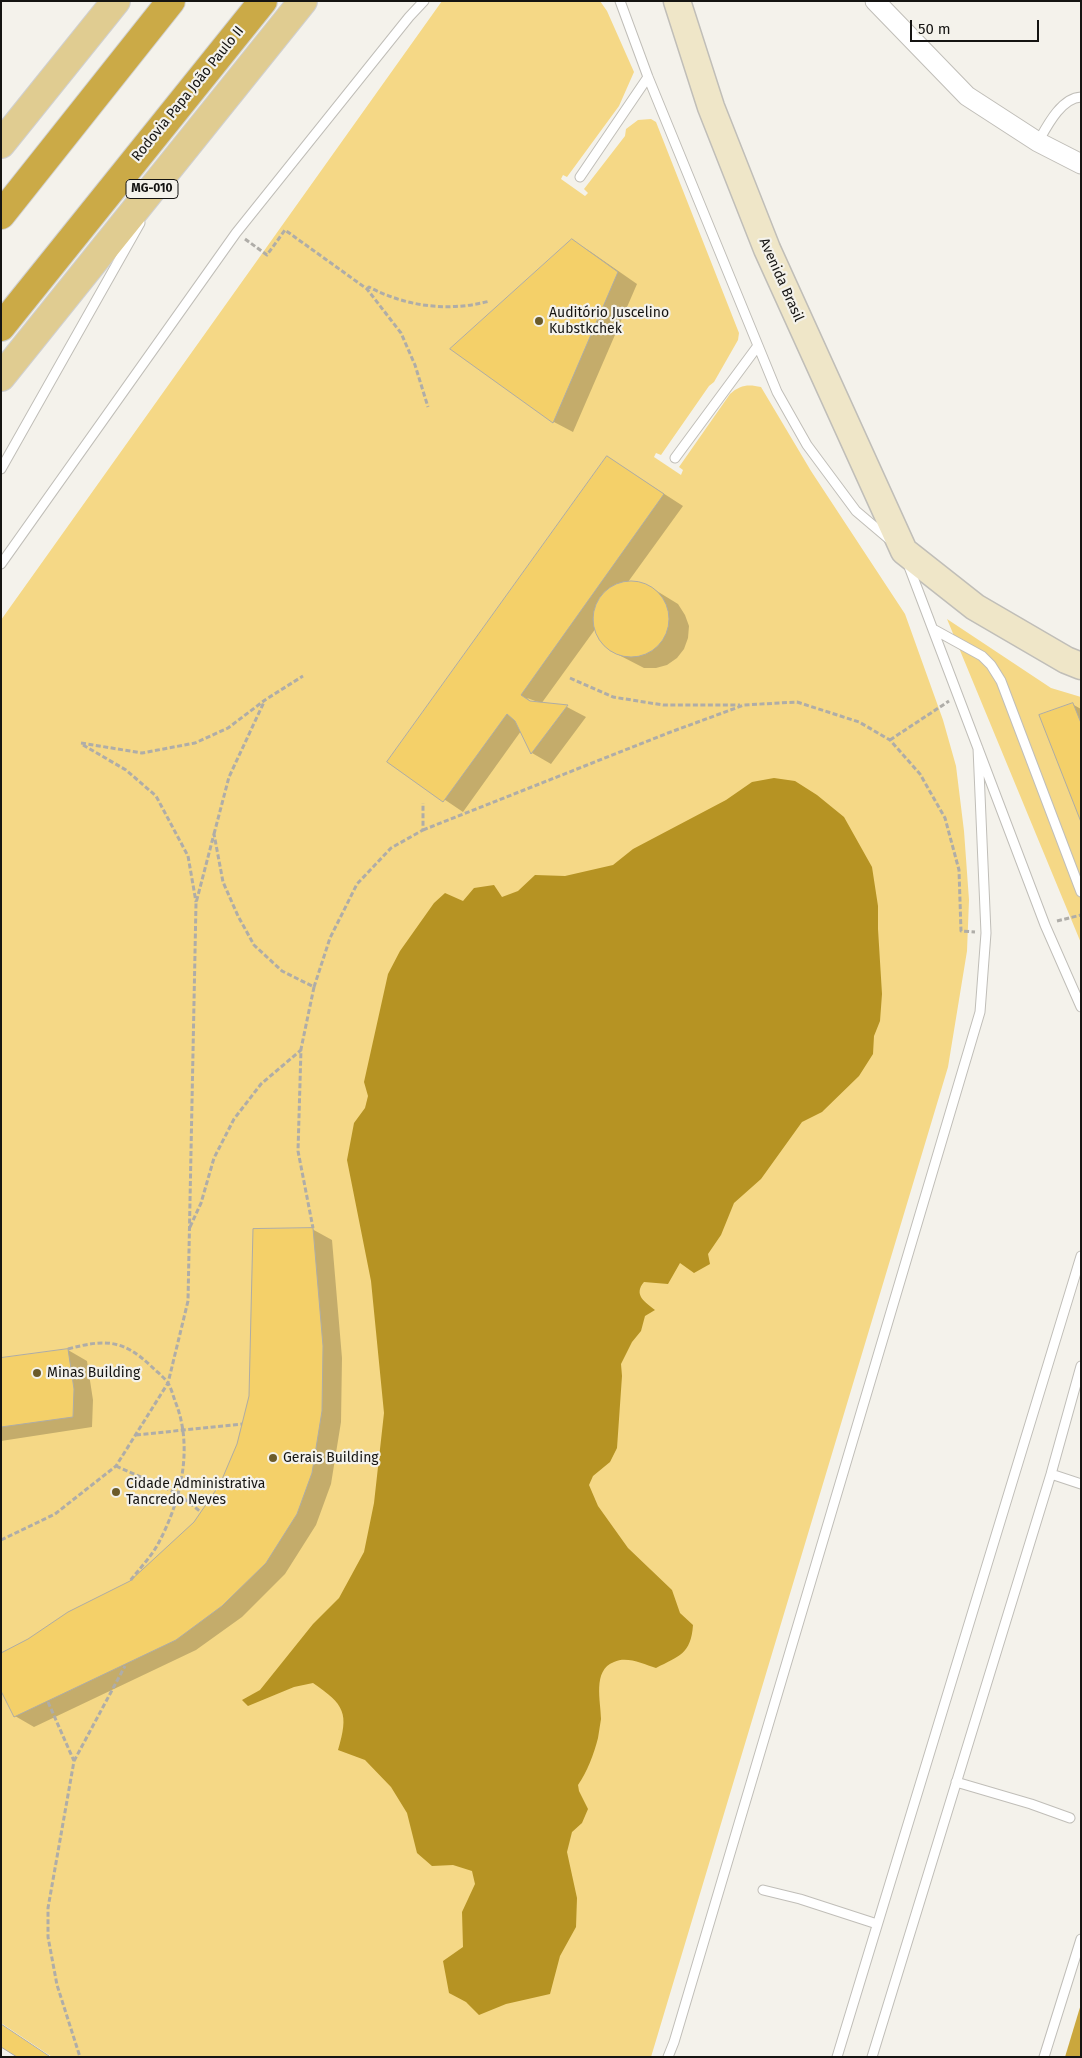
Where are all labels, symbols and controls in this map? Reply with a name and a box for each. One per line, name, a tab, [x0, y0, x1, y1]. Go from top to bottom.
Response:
scale bar	[912, 10, 1041, 42]
text: 50 m	[918, 20, 951, 38]
street label: Rodovia Papa João Paulo II	[128, 23, 248, 165]
road number: MG-010	[126, 180, 178, 198]
street label: Avenida Brasil	[755, 236, 807, 324]
place label: Auditório Juscelino Kubstkchek	[549, 305, 669, 338]
marker: Auditório Juscelino Kubstkchek	[533, 315, 545, 327]
place label: Minas Building	[47, 1365, 140, 1381]
marker: Minas Building	[31, 1367, 43, 1379]
place label: Gerais Building	[283, 1450, 379, 1466]
marker: Gerais Building	[267, 1452, 279, 1464]
place label: Cidade Administrativa Tancredo Neves	[126, 1476, 265, 1508]
marker: Cidade Administrativa Tancredo Neves	[110, 1486, 122, 1498]

